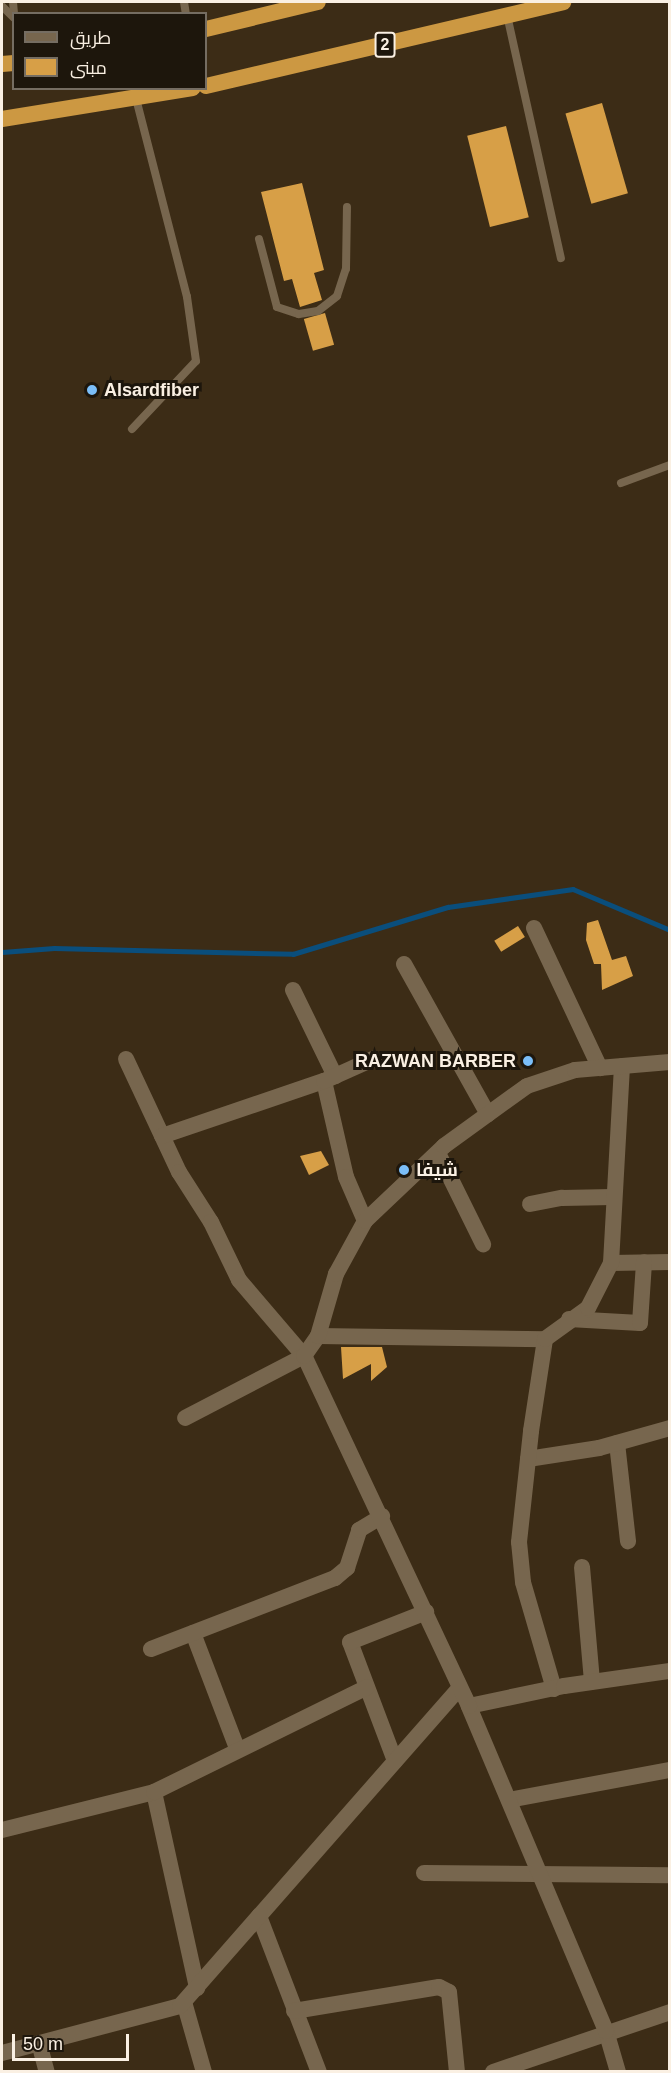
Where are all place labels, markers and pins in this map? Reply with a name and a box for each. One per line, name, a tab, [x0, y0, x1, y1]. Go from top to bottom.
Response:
place label: Alsardfiber	[104, 379, 199, 401]
marker: Alsardfiber	[85, 383, 99, 397]
place label: RAZWAN BARBER	[355, 1050, 516, 1072]
marker: RAZWAN BARBER	[521, 1054, 535, 1068]
place label: شیفا	[416, 1159, 458, 1181]
marker: شیفا	[397, 1163, 411, 1177]

